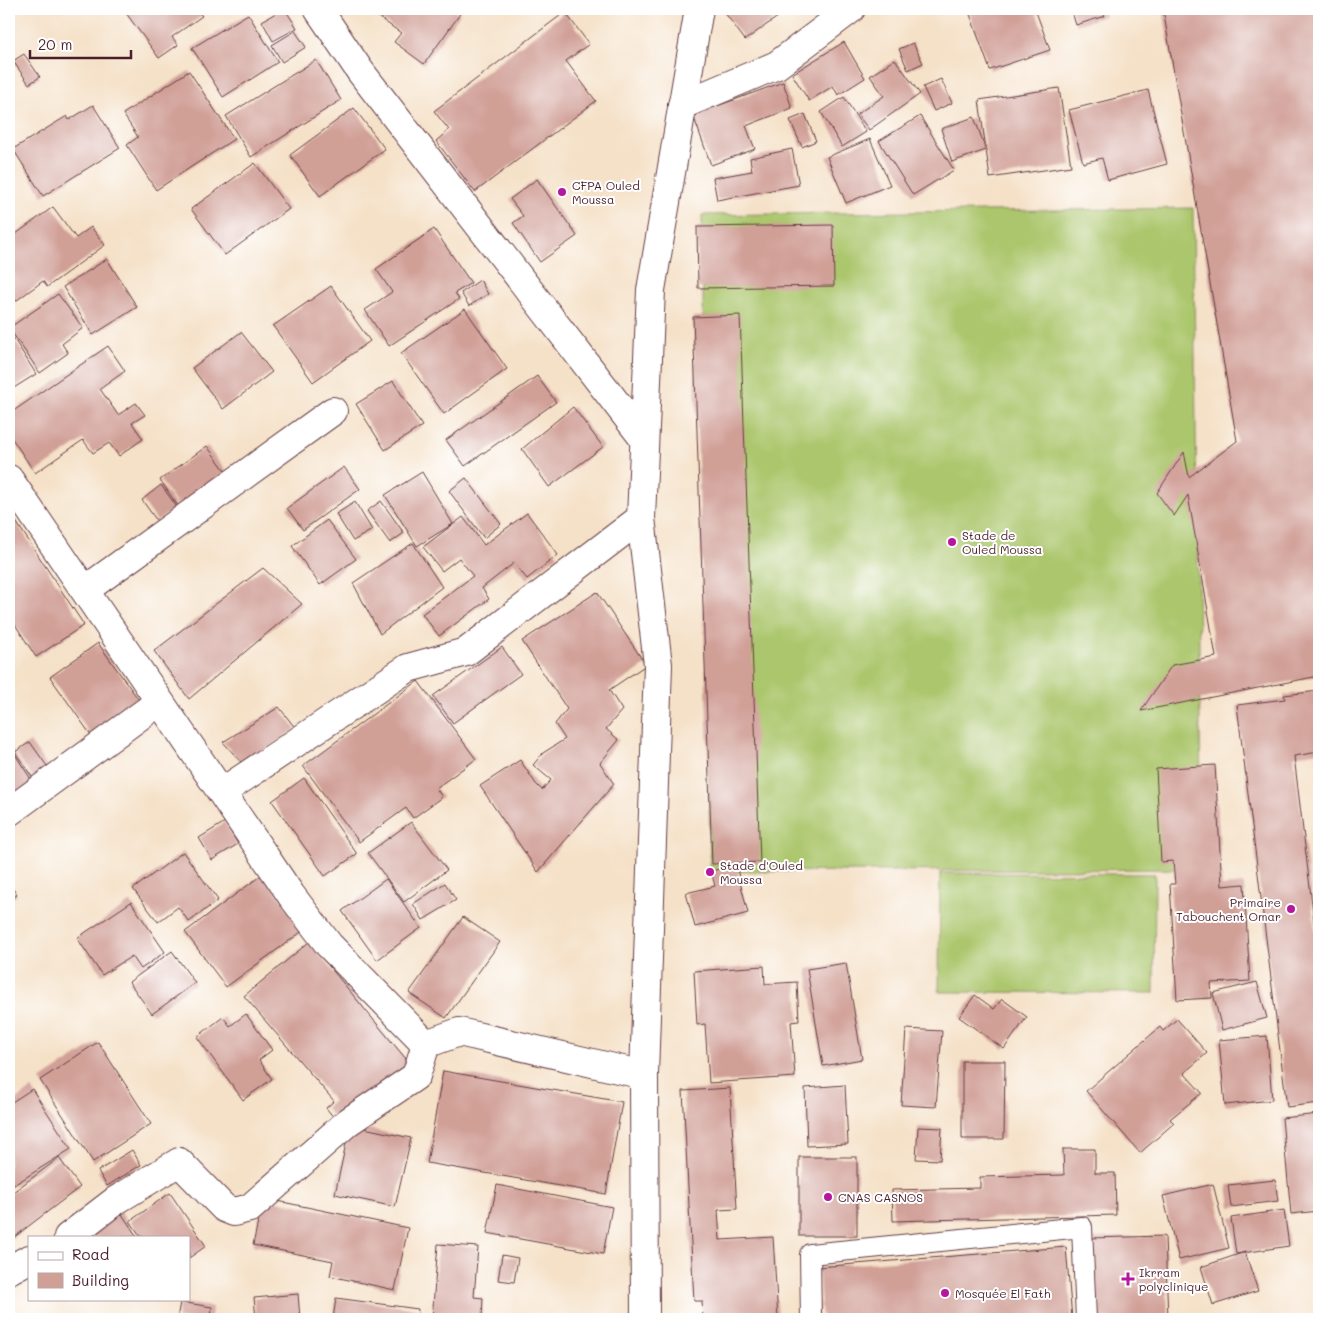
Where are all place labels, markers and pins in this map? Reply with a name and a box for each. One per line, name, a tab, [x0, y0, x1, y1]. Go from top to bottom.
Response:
place label: CFPA Ouled Moussa	[572, 177, 640, 207]
marker: CFPA Ouled Moussa	[556, 186, 568, 198]
place label: Stade de Ouled Moussa	[962, 527, 1042, 557]
marker: Stade de Ouled Moussa	[946, 536, 958, 548]
place label: Stade d'Ouled Moussa	[720, 857, 803, 887]
marker: Stade d'Ouled Moussa	[704, 866, 716, 878]
place label: Primaire Tabouchent Omar	[1176, 894, 1281, 924]
marker: Primaire Tabouchent Omar	[1285, 903, 1297, 915]
place label: CNAS CASNOS	[838, 1189, 923, 1205]
marker: CNAS CASNOS	[822, 1191, 834, 1203]
place label: Ikrram polyclinique	[1139, 1264, 1209, 1294]
marker: Ikrram polyclinique	[1121, 1272, 1135, 1286]
place label: Mosquée El Fath	[955, 1285, 1051, 1301]
marker: Mosquée El Fath	[939, 1287, 951, 1299]

